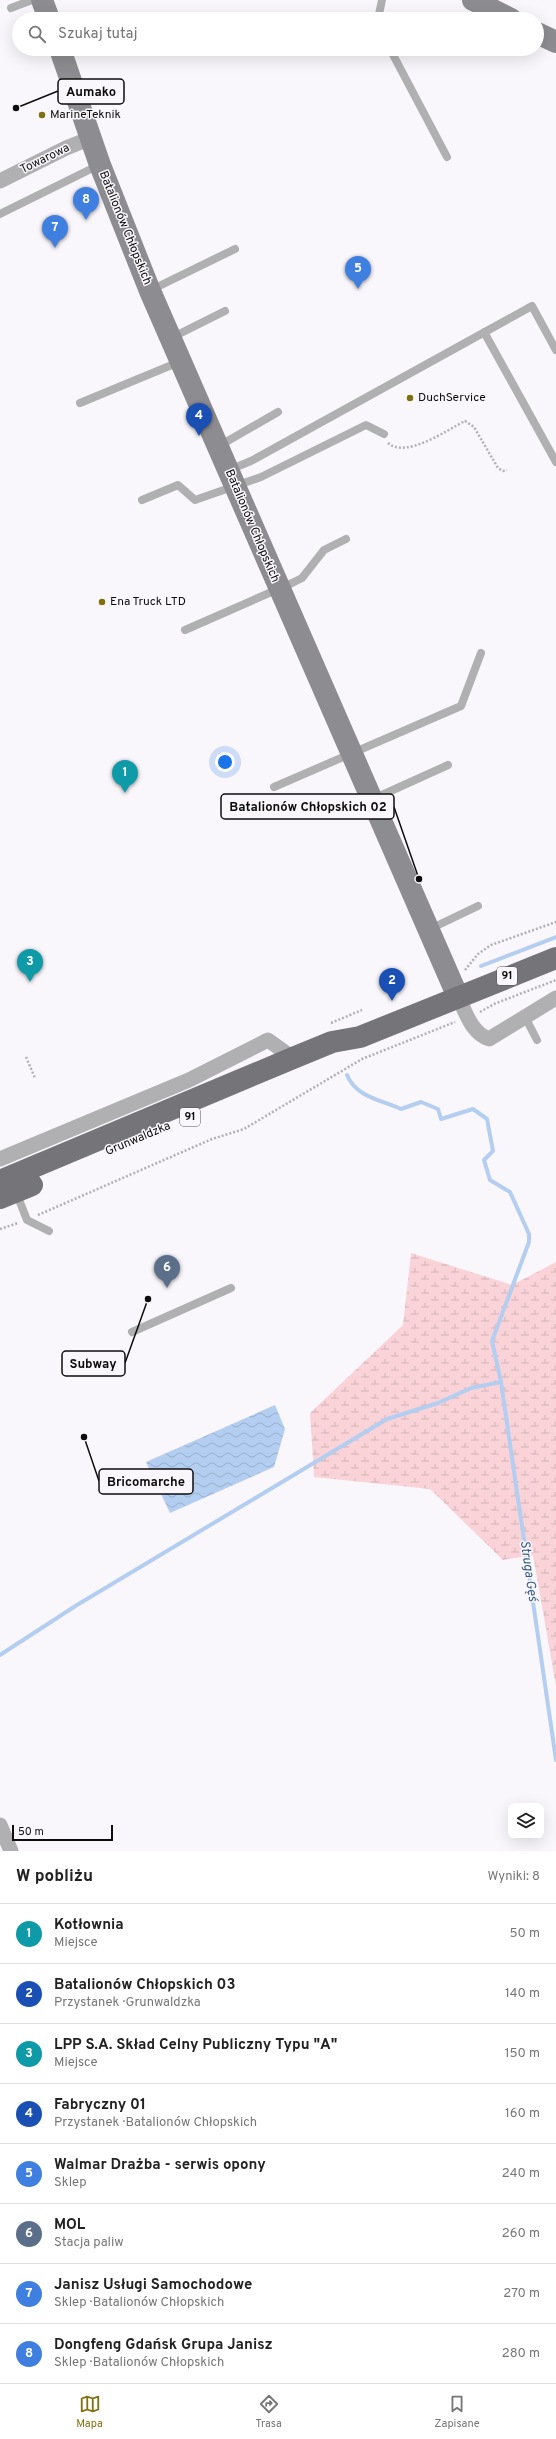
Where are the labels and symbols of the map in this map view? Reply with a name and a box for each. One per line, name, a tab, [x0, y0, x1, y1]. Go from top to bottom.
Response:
callout: Aumako	[58, 79, 124, 104]
text: Aumako	[66, 85, 116, 101]
place label: MarineTeknik	[50, 107, 121, 123]
marker: MarineTeknik	[37, 110, 47, 120]
street label: Towarowa	[18, 140, 72, 178]
street label: Batalionów Chłopskich	[95, 169, 155, 287]
pin: 8	[73, 187, 99, 220]
pin: 7	[42, 215, 68, 248]
pin: 5	[345, 256, 371, 289]
place label: DuchService	[418, 390, 486, 406]
marker: DuchService	[405, 393, 415, 403]
pin: 4	[186, 403, 212, 436]
street label: Batalionów Chłopskich	[221, 467, 283, 585]
place label: Ena Truck LTD	[110, 594, 186, 610]
marker: Ena Truck LTD	[97, 597, 107, 607]
your location	[215, 752, 235, 772]
pin: 1	[112, 760, 138, 793]
callout: Batalionów Chłopskich 02	[221, 794, 394, 819]
text: Batalionów Chłopskich 02	[229, 800, 387, 816]
pin: 3	[17, 949, 43, 982]
road number: 91	[497, 967, 517, 985]
pin: 2	[379, 968, 405, 1001]
road number: 91	[180, 1108, 200, 1126]
street label: Grunwaldzka	[103, 1118, 173, 1160]
pin: 6	[154, 1255, 180, 1288]
callout: Subway	[62, 1351, 125, 1376]
text: Subway	[69, 1357, 117, 1373]
callout: Bricomarche	[99, 1469, 193, 1494]
text: Bricomarche	[107, 1475, 185, 1491]
water label: Struga Gęś	[516, 1540, 540, 1604]
scale bar	[12, 1823, 113, 1842]

